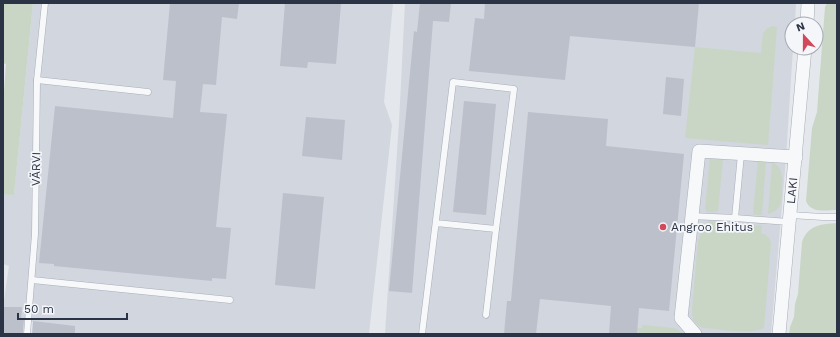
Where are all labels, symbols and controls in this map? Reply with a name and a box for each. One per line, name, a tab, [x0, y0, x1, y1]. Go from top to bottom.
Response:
north arrow	[784, 16, 824, 56]
text: N	[794, 20, 807, 35]
street label: VÄRVI	[29, 152, 43, 186]
street label: LAKI	[784, 177, 800, 204]
place label: Angroo Ehitus	[671, 220, 753, 234]
marker: Angroo Ehitus	[658, 222, 668, 232]
scale bar	[18, 295, 127, 321]
text: 50 m	[24, 302, 54, 316]

